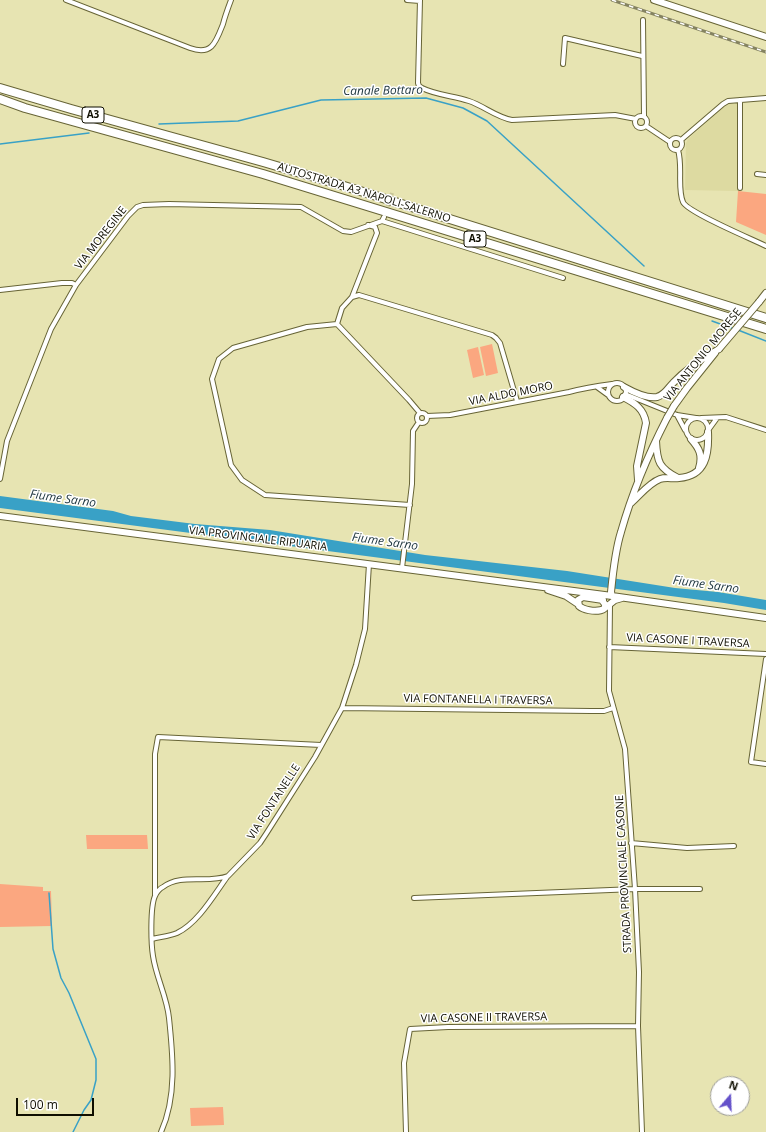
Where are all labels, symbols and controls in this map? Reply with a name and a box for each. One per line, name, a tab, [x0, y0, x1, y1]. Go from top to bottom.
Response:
water label: Canale Bottaro	[343, 83, 423, 99]
road number: A3	[82, 107, 104, 123]
street label: AUTOSTRADA A3 NAPOLI-SALERNO	[276, 160, 452, 226]
street label: VIA MOREGINE	[72, 204, 130, 272]
road number: A3	[464, 231, 486, 247]
street label: VIA ANTONIO MORESE	[662, 306, 744, 404]
street label: VIA ALDO MORO	[468, 379, 554, 409]
water label: Fiume Sarno	[29, 487, 97, 511]
street label: VIA PROVINCIALE RIPUARIA	[188, 524, 328, 554]
water label: Fiume Sarno	[351, 530, 419, 554]
water label: Fiume Sarno	[672, 573, 740, 597]
street label: VIA CASONE I TRAVERSA	[626, 631, 750, 651]
street label: VIA FONTANELLA I TRAVERSA	[403, 692, 553, 708]
street label: VIA FONTANELLE	[245, 762, 303, 842]
street label: STRADA PROVINCIALE CASONE	[613, 795, 635, 953]
street label: VIA CASONE II TRAVERSA	[421, 1010, 547, 1026]
north arrow	[710, 1076, 750, 1116]
text: N	[727, 1077, 740, 1094]
scale bar	[18, 1090, 96, 1116]
text: 100 m	[23, 1096, 58, 1113]

